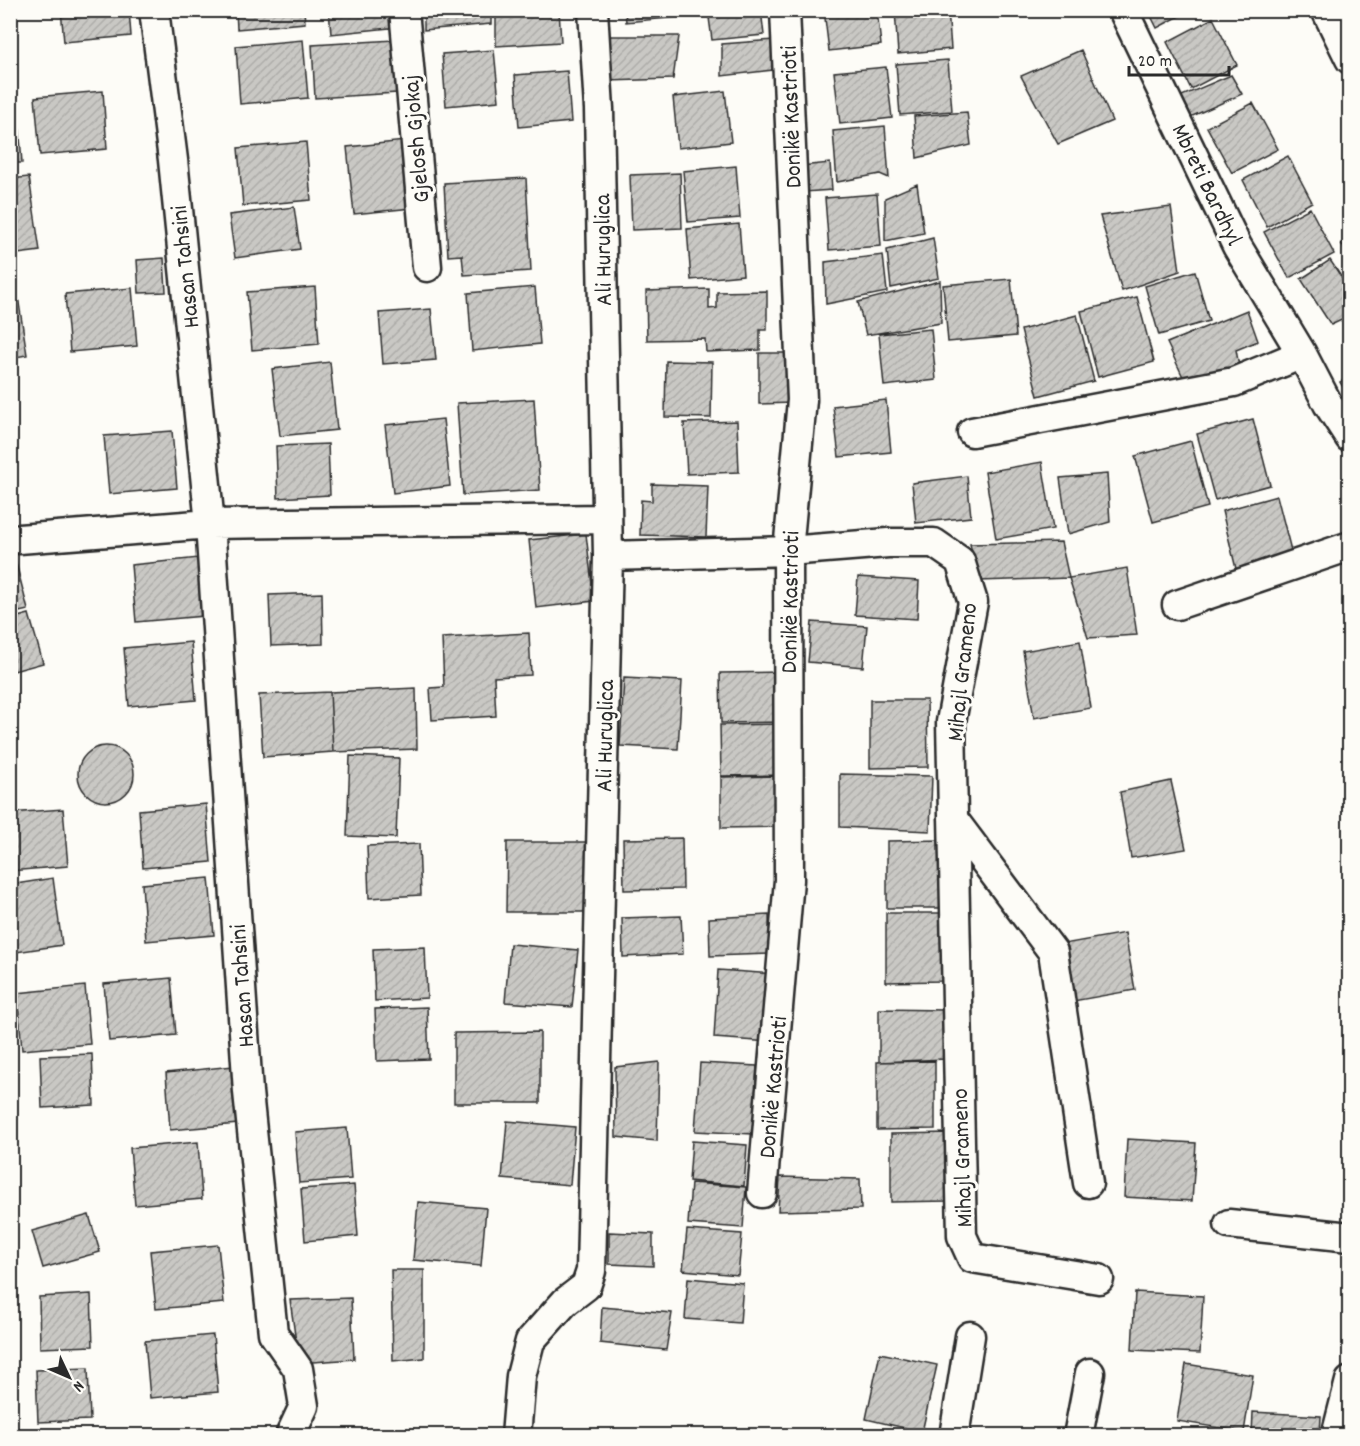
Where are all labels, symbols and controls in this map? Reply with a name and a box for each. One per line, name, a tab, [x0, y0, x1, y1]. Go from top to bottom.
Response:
scale bar	[1129, 39, 1230, 77]
street label: Donikë Kastrioti	[774, 45, 812, 189]
text: 20 m	[1138, 50, 1172, 75]
street label: Gjelosh Gjokaj	[395, 73, 441, 204]
street label: Mbreti Bardhyl	[1161, 119, 1250, 252]
street label: Ali Huruglica	[587, 193, 623, 306]
street label: Hasan Tahsini	[164, 204, 210, 330]
street label: Donikë Kastrioti	[774, 530, 810, 674]
street label: Mihajl Grameno	[940, 601, 988, 743]
street label: Ali Huruglica	[589, 679, 625, 792]
street label: Hasan Tahsini	[223, 923, 265, 1048]
street label: Donikë Kastrioti	[752, 1015, 798, 1160]
street label: Mihajl Grameno	[945, 1088, 983, 1228]
north arrow	[39, 1347, 99, 1407]
text: N	[67, 1375, 89, 1397]

